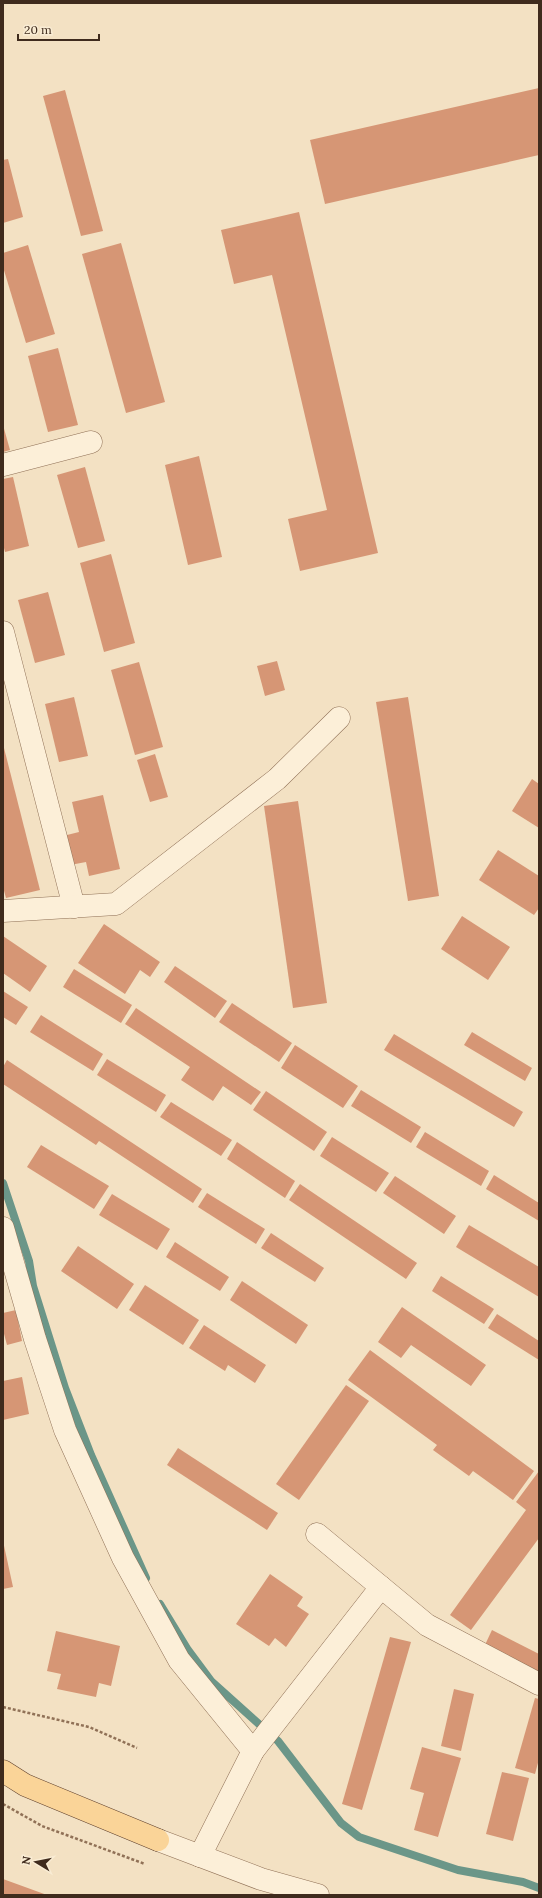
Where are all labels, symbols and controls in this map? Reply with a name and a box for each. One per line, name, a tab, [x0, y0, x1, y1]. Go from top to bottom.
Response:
scale bar	[18, 16, 99, 42]
text: 20 m	[24, 22, 52, 37]
north arrow	[16, 1842, 56, 1882]
text: N	[19, 1854, 34, 1866]

